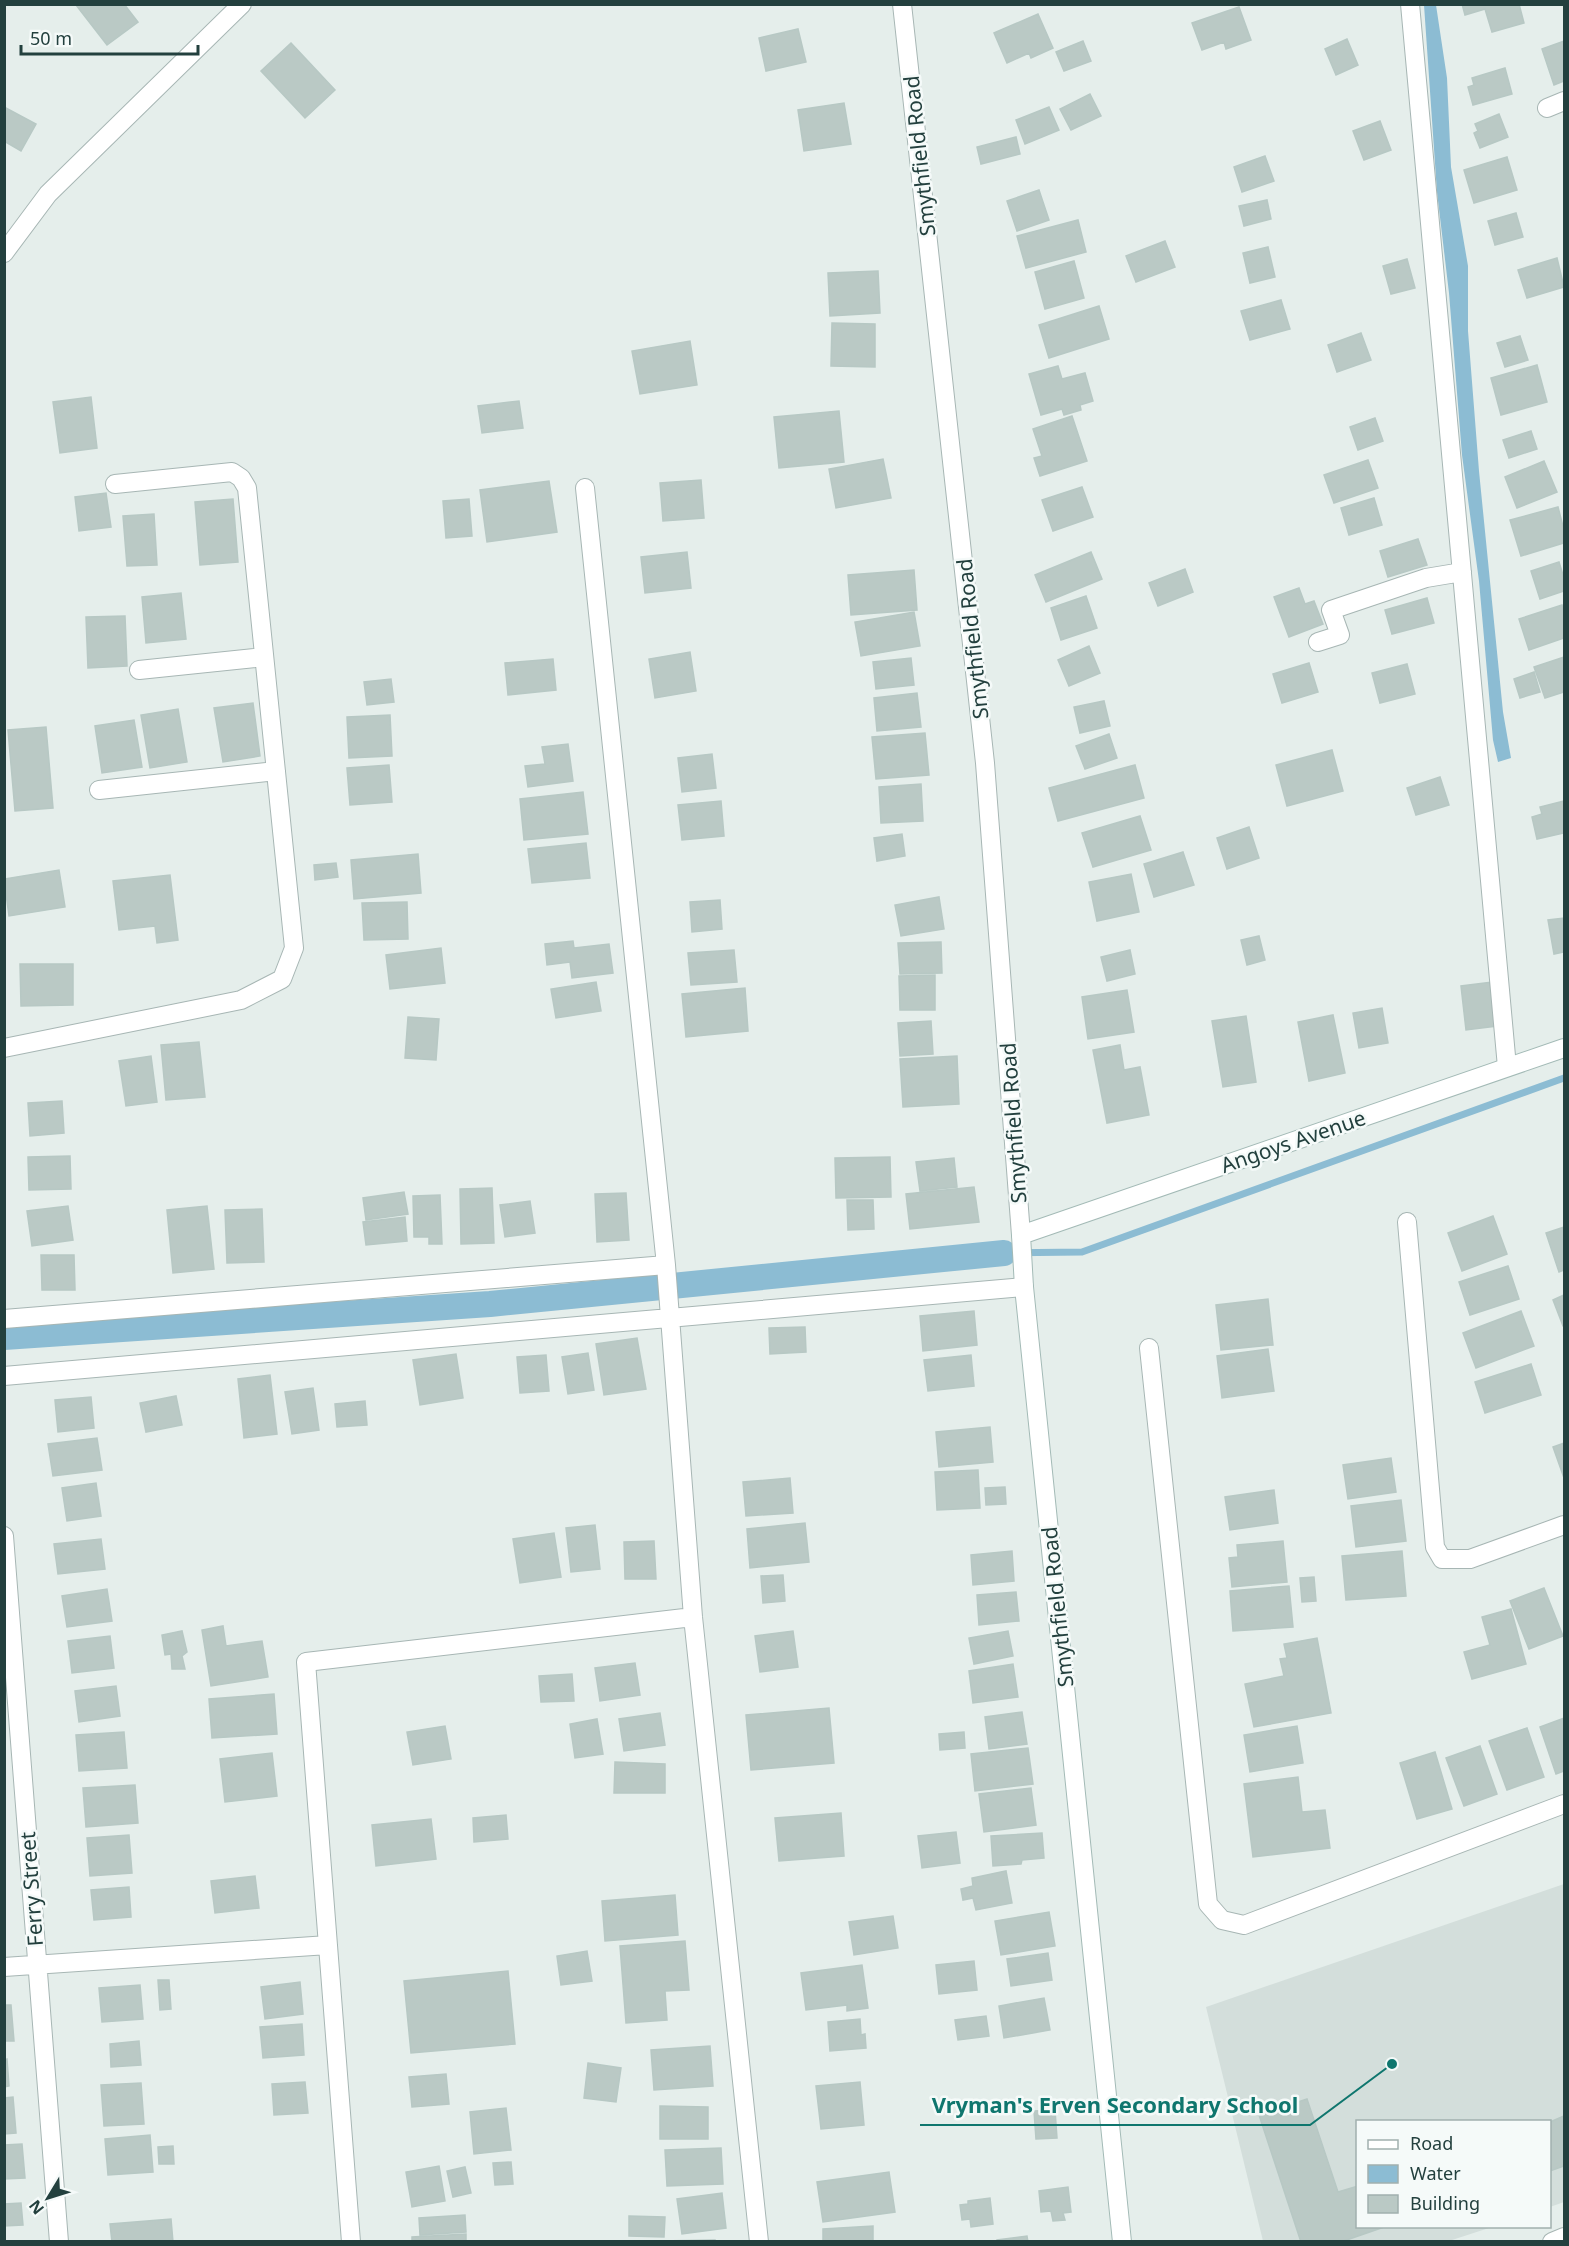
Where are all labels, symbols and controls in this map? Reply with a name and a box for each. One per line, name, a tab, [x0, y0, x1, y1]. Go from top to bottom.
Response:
scale bar	[21, 18, 198, 56]
text: 50 m	[30, 26, 72, 50]
street label: Smythfield Road	[897, 74, 941, 238]
street label: Smythfield Road	[950, 557, 994, 721]
street label: Smythfield Road	[993, 1042, 1033, 1204]
street label: Angoys Avenue	[1217, 1103, 1369, 1179]
street label: Smythfield Road	[1035, 1525, 1079, 1689]
street label: Ferry Street	[13, 1830, 49, 1947]
callout: Vryman's Erven Secondary School	[920, 2085, 1310, 2125]
text: Vryman's Erven Secondary School	[932, 2089, 1298, 2119]
legend	[1356, 2120, 1551, 2228]
text: Road	[1410, 2131, 1453, 2155]
text: Water	[1410, 2161, 1461, 2185]
north arrow	[18, 2168, 78, 2228]
text: Building	[1410, 2191, 1480, 2215]
text: N	[24, 2195, 49, 2219]

